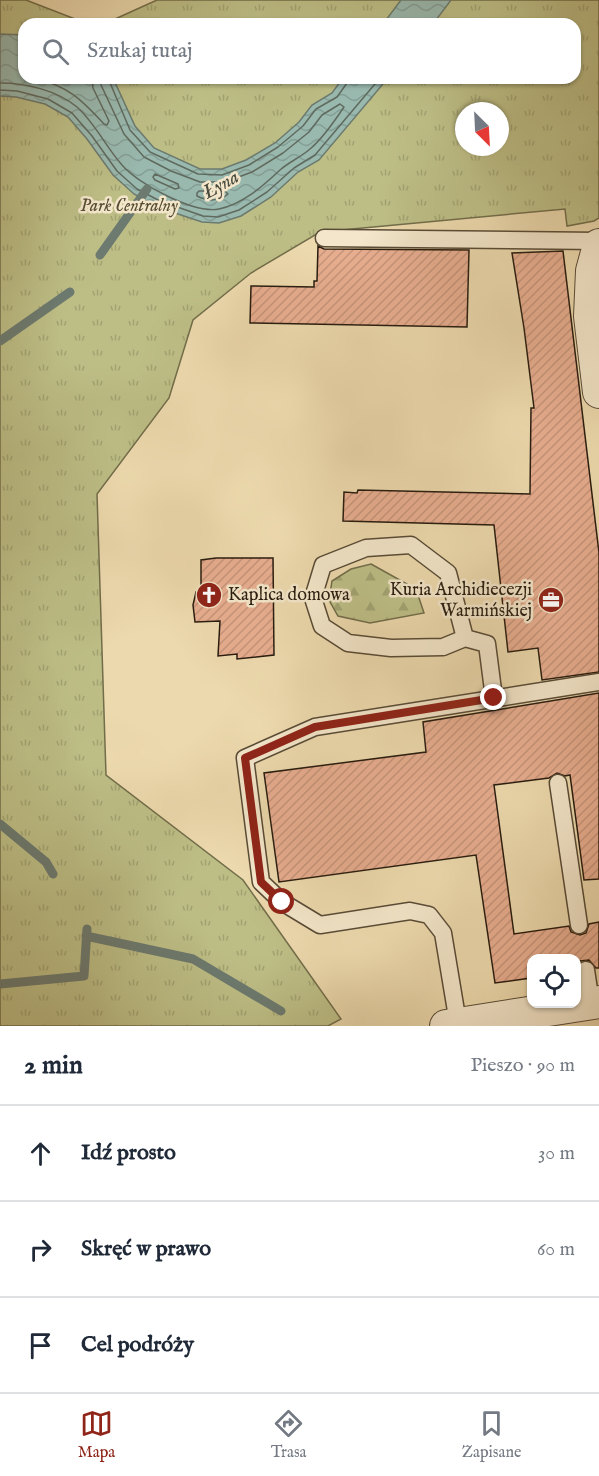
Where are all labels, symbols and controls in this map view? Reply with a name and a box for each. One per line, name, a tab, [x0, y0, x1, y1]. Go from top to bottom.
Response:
search box	[18, 18, 581, 84]
icon: search	[39, 35, 72, 68]
text: Szukaj tutaj	[87, 37, 192, 65]
north arrow	[455, 102, 509, 156]
water label: Łyna	[197, 165, 244, 206]
park label: Park Centralny	[80, 195, 178, 218]
place label: Kuria Archidiecezji Warmińskiej	[390, 579, 532, 623]
church icon: Kaplica domowa	[194, 580, 224, 610]
place label: Kaplica domowa	[228, 584, 350, 607]
office icon: Kuria Archidiecezji Warmińskiej	[536, 585, 566, 615]
route end	[480, 684, 506, 710]
route start	[268, 888, 294, 914]
map controls	[527, 954, 581, 1008]
button: locate	[527, 954, 581, 1008]
text: 2 min	[24, 1049, 83, 1082]
text: Pieszo · 90 m	[470, 1053, 575, 1078]
icon: ahead	[24, 1137, 57, 1170]
text: Idź prosto	[81, 1139, 176, 1167]
text: 30 m	[538, 1141, 575, 1166]
icon: right	[24, 1233, 57, 1266]
text: Skręć w prawo	[81, 1235, 211, 1263]
text: 60 m	[537, 1237, 575, 1262]
icon: arrive	[24, 1329, 57, 1362]
text: Cel podróży	[81, 1331, 194, 1359]
tab: Mapa	[78, 1407, 115, 1463]
tab: Trasa	[271, 1407, 306, 1463]
tab: Zapisane	[462, 1407, 521, 1463]

